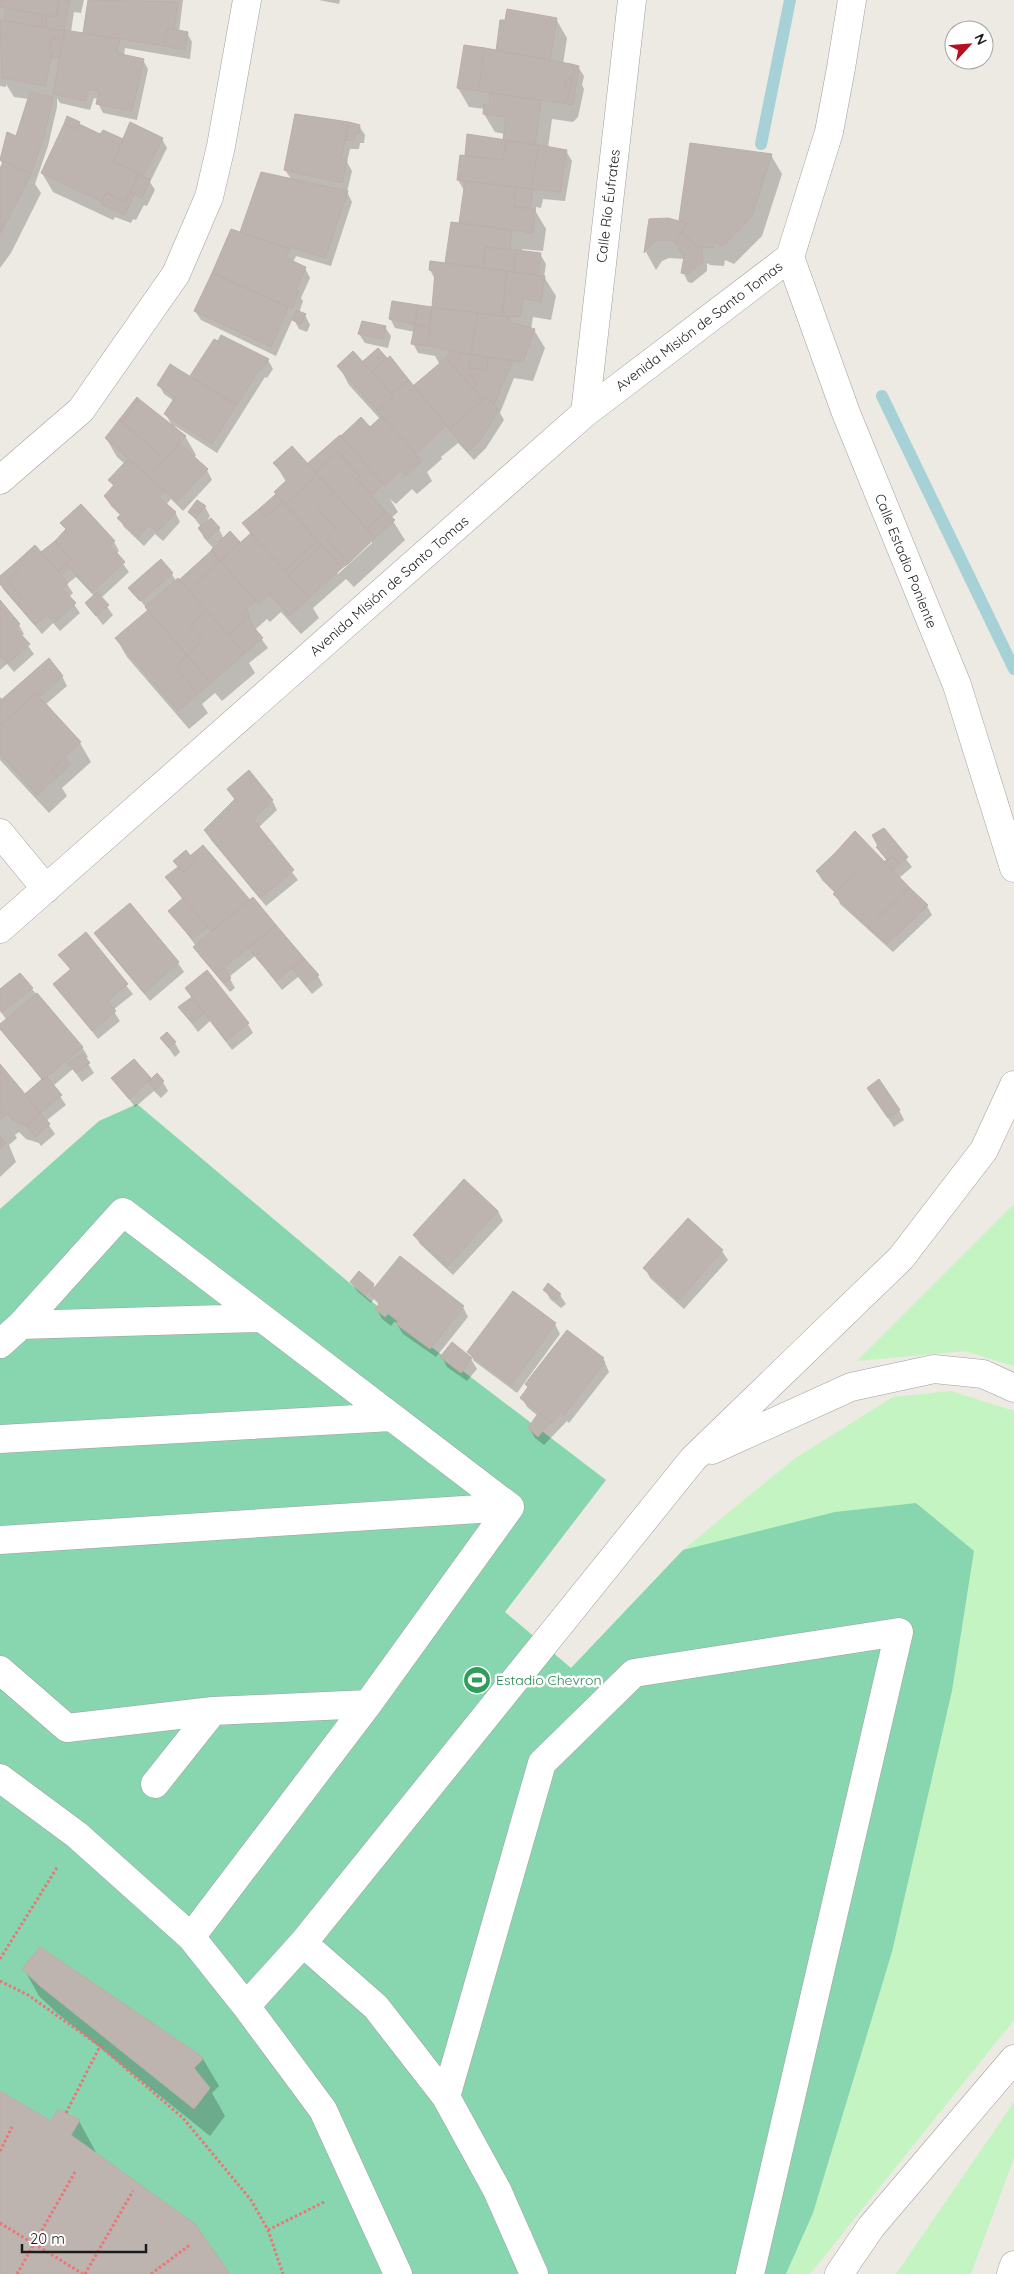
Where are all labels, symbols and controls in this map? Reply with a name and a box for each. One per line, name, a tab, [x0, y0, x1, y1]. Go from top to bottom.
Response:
north arrow	[944, 20, 994, 70]
text: N	[970, 31, 991, 48]
street label: Calle Río Éufrates	[592, 148, 624, 264]
street label: Avenida Misión de Santo Tomas	[612, 257, 786, 395]
street label: Calle Estadio Poniente	[871, 491, 941, 631]
street label: Avenida Misión de Santo Tomas	[306, 512, 472, 660]
sports icon: Estadio Chevron	[462, 1665, 492, 1695]
place label: Estadio Chevron	[496, 1671, 601, 1689]
scale bar	[22, 2222, 146, 2254]
text: 20 m	[30, 2229, 65, 2248]

